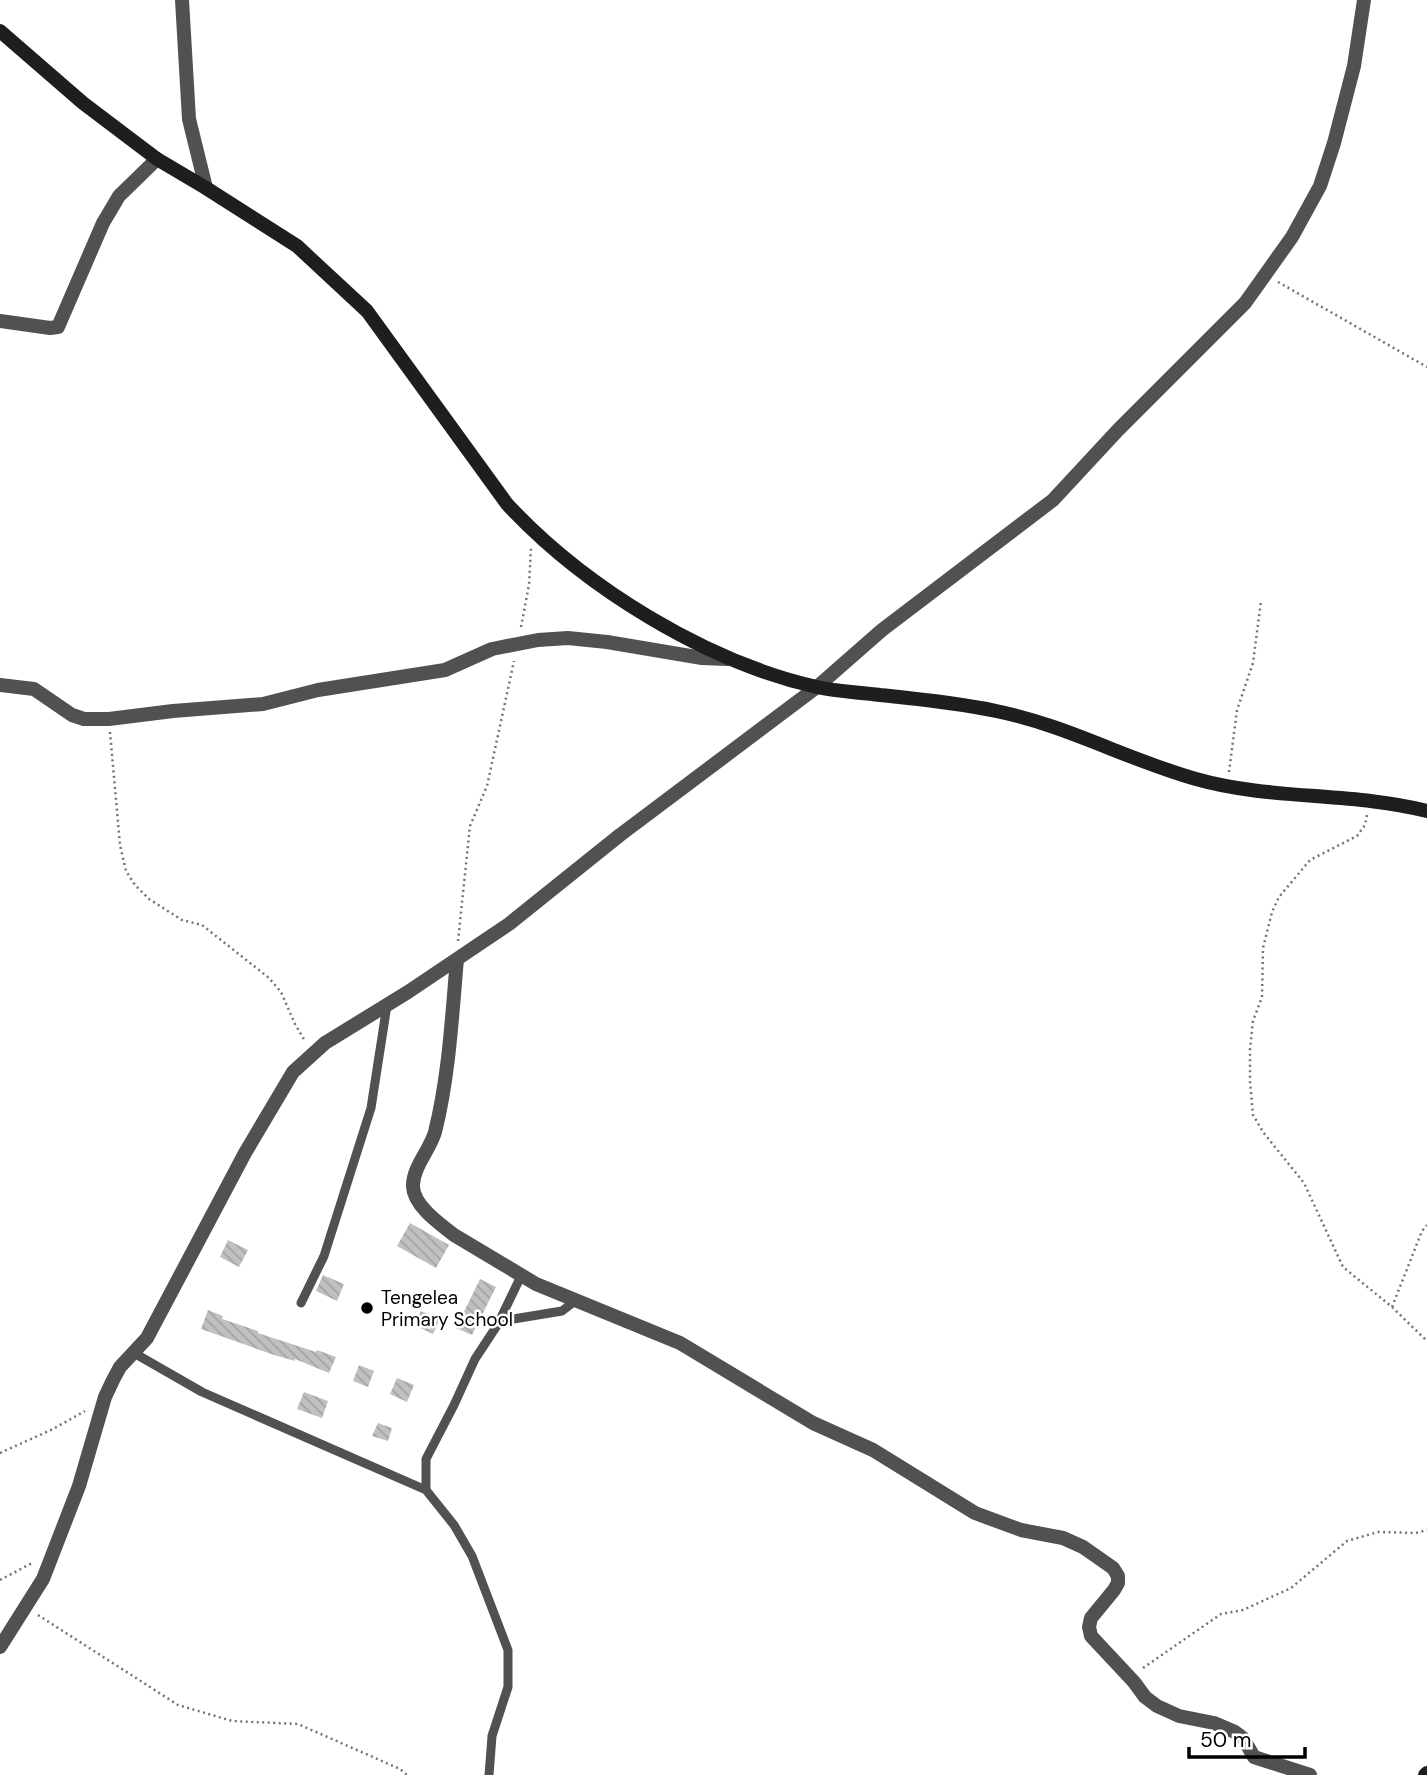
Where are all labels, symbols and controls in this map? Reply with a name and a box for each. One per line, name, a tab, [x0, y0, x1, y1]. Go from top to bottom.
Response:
place label: Tengelea Primary School	[381, 1285, 513, 1332]
marker: Tengelea Primary School	[359, 1300, 375, 1316]
scale bar	[1189, 1716, 1304, 1760]
text: 50 m	[1200, 1726, 1251, 1754]

